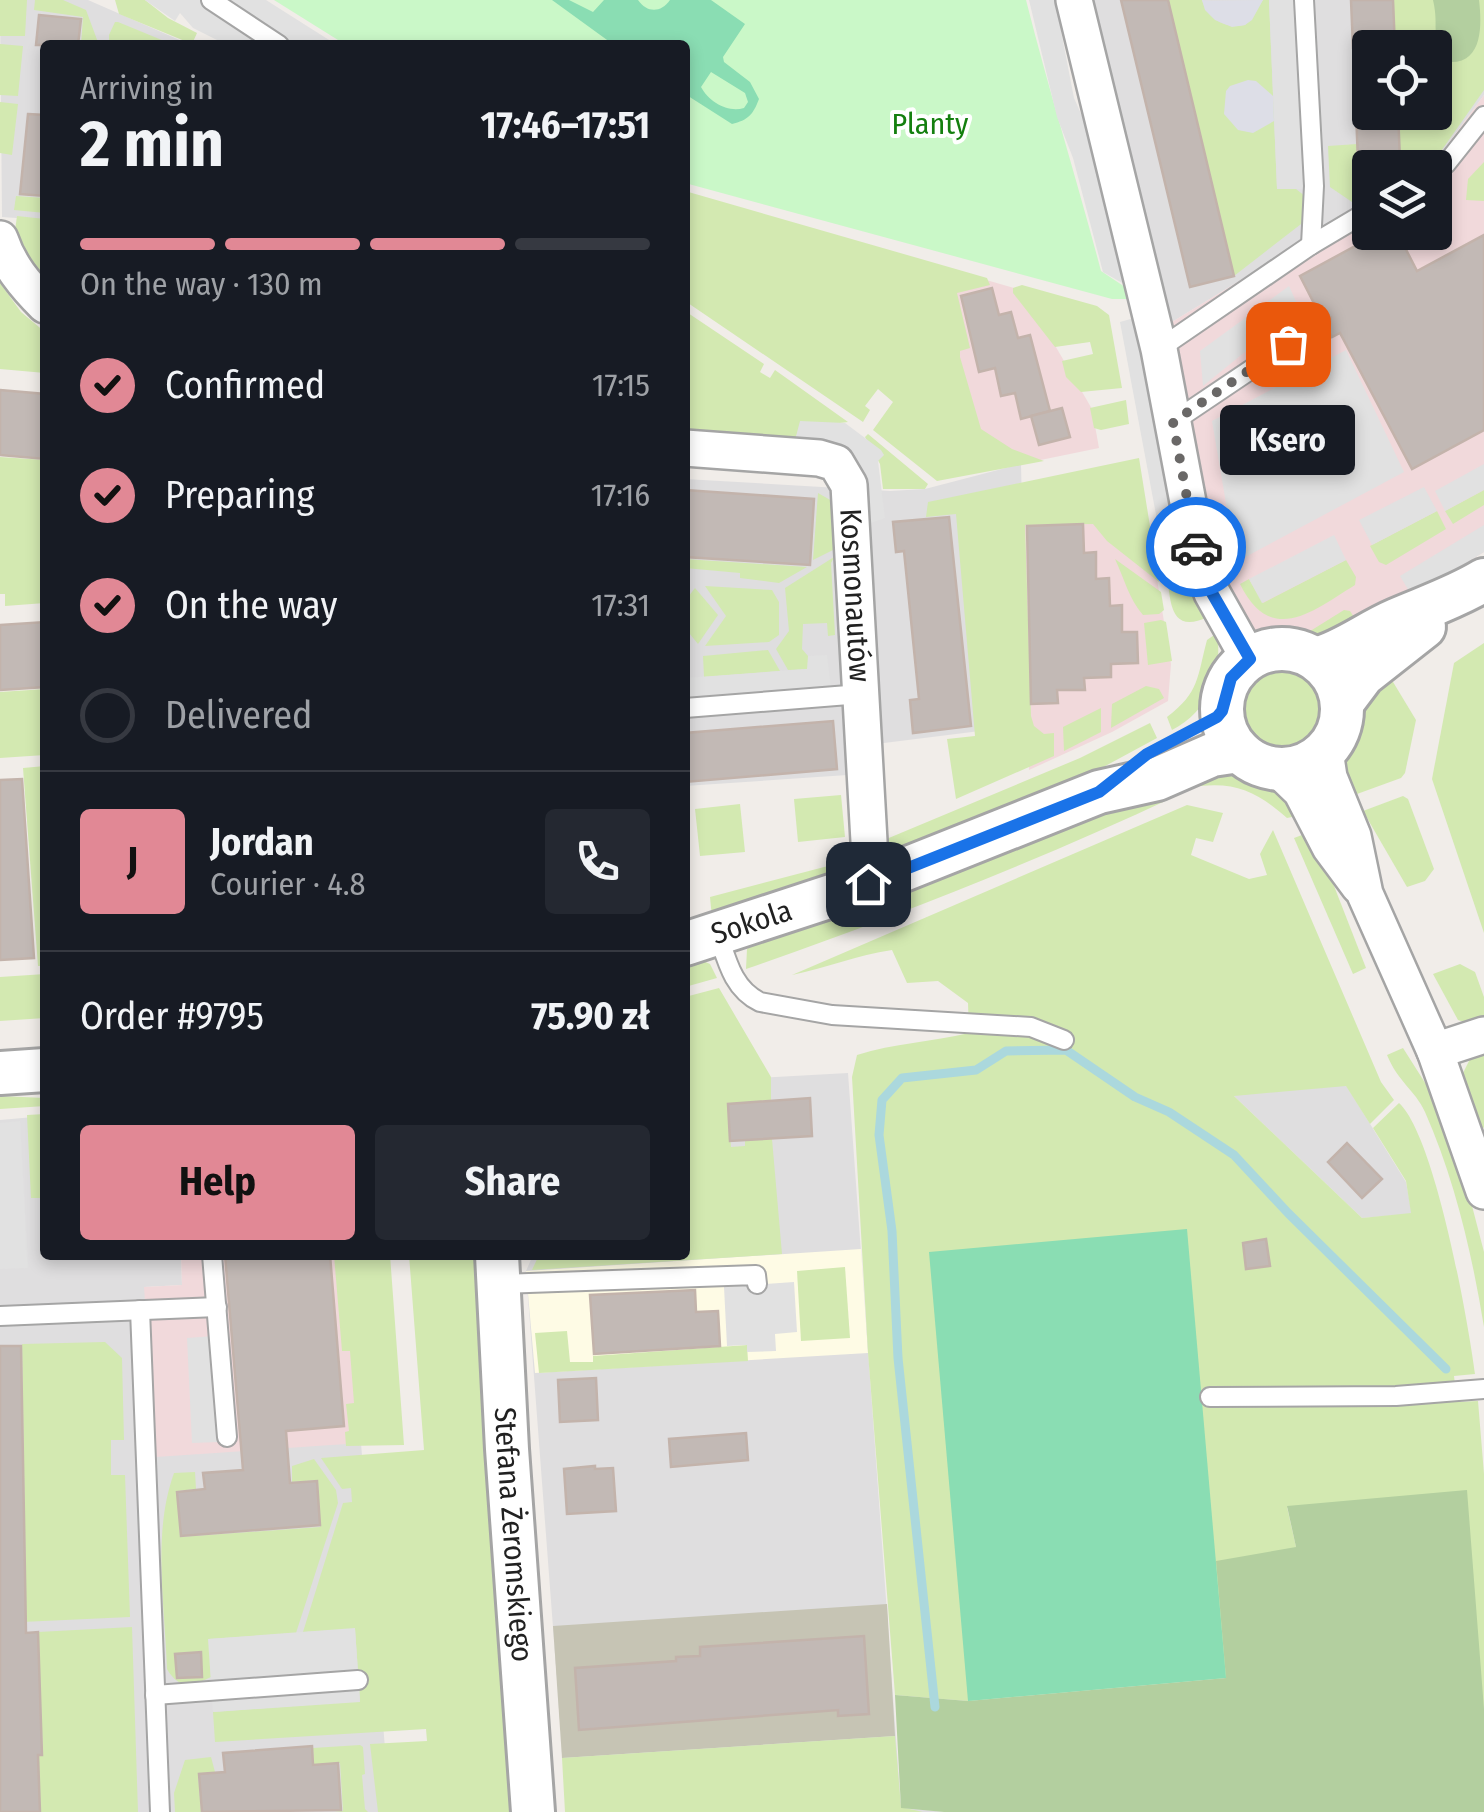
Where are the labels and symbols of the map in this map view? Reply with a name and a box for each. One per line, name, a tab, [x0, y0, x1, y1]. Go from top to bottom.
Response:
park label: Planty	[892, 106, 969, 142]
pin	[1246, 302, 1331, 387]
callout: Ksero	[1220, 404, 1356, 474]
courier	[1146, 497, 1246, 597]
street label: Kosmonautów	[832, 507, 878, 683]
pin	[826, 842, 911, 927]
street label: Sokola	[707, 892, 796, 952]
street label: Stefana Żeromskiego	[487, 1406, 540, 1663]

